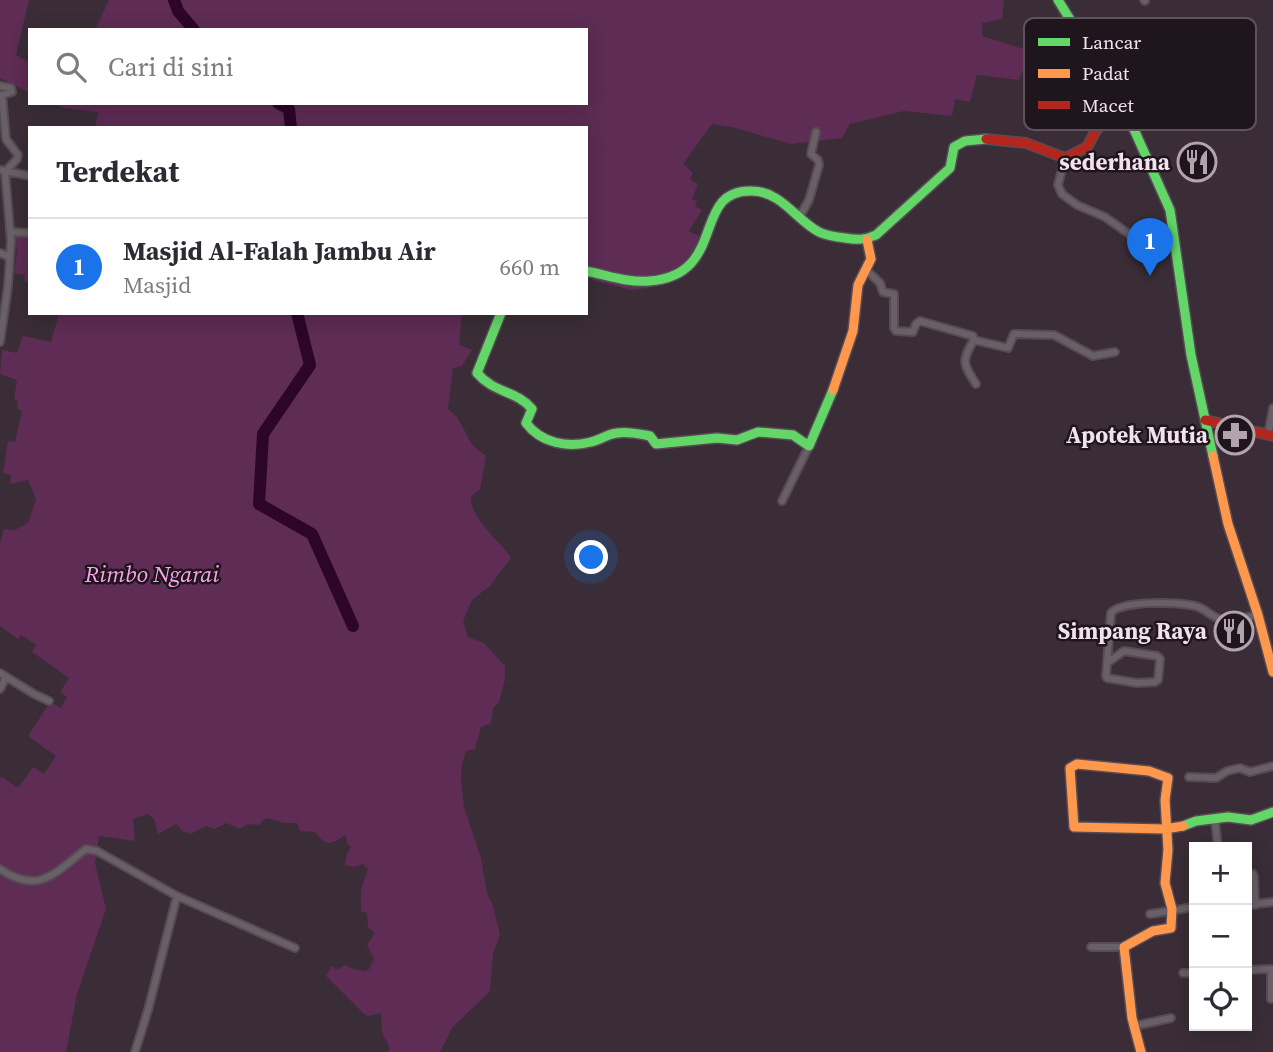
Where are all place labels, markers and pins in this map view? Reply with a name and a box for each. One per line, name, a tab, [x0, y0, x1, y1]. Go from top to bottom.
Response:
restaurant icon: sederhana	[1176, 141, 1218, 183]
place label: sederhana	[1059, 146, 1171, 178]
pin: 1	[1127, 218, 1173, 276]
pharmacy icon: Apotek Mutia	[1214, 414, 1256, 456]
place label: Apotek Mutia	[1066, 419, 1209, 451]
restaurant icon: Simpang Raya	[1213, 610, 1255, 652]
place label: Simpang Raya	[1058, 615, 1208, 647]

